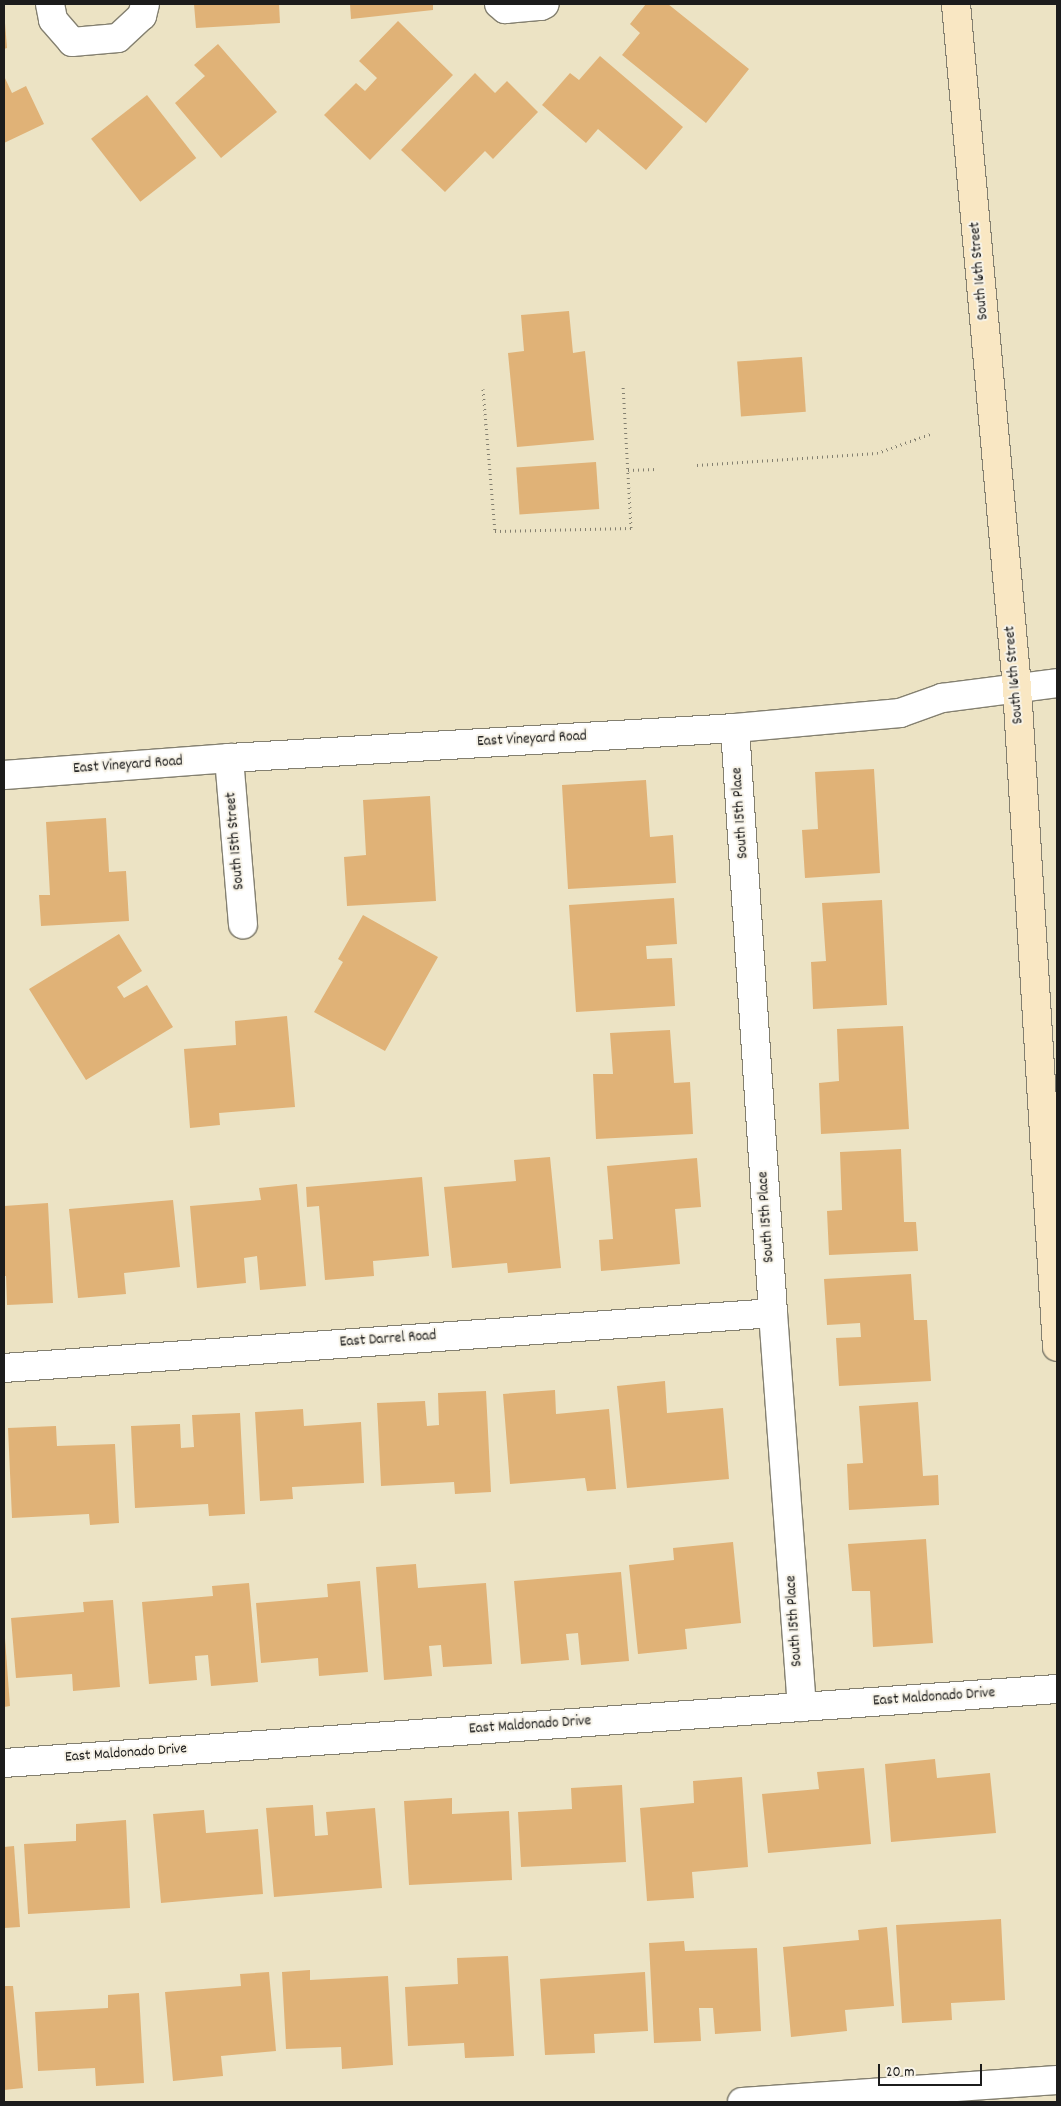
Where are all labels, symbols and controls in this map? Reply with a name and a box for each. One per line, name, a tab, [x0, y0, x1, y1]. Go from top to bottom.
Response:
street label: South 16th Street	[967, 221, 993, 321]
street label: South 16th Street	[1002, 625, 1028, 725]
street label: East Vineyard Road	[477, 728, 587, 752]
street label: East Vineyard Road	[73, 753, 183, 779]
street label: South 15th Place	[729, 767, 753, 859]
street label: South 15th Street	[223, 791, 249, 891]
street label: South 15th Place	[755, 1171, 779, 1263]
street label: East Darrel Road	[339, 1328, 437, 1352]
street label: South 15th Place	[783, 1575, 807, 1667]
street label: East Maldonado Drive	[872, 1685, 996, 1711]
street label: East Maldonado Drive	[468, 1713, 592, 1739]
street label: East Maldonado Drive	[64, 1741, 188, 1767]
scale bar	[881, 2054, 985, 2086]
text: 20 m	[886, 2062, 914, 2084]

